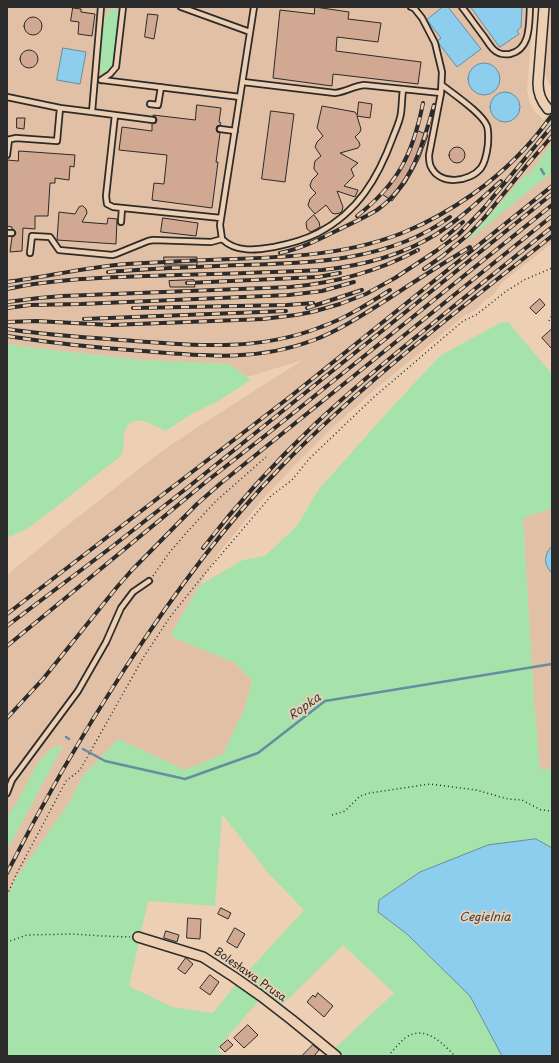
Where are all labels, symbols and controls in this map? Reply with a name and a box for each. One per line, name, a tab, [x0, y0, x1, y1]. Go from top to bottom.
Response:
water label: Ropka	[286, 691, 324, 723]
water label: Cegielnia	[459, 911, 511, 925]
street label: Bolesława Prusa	[211, 945, 289, 1005]

